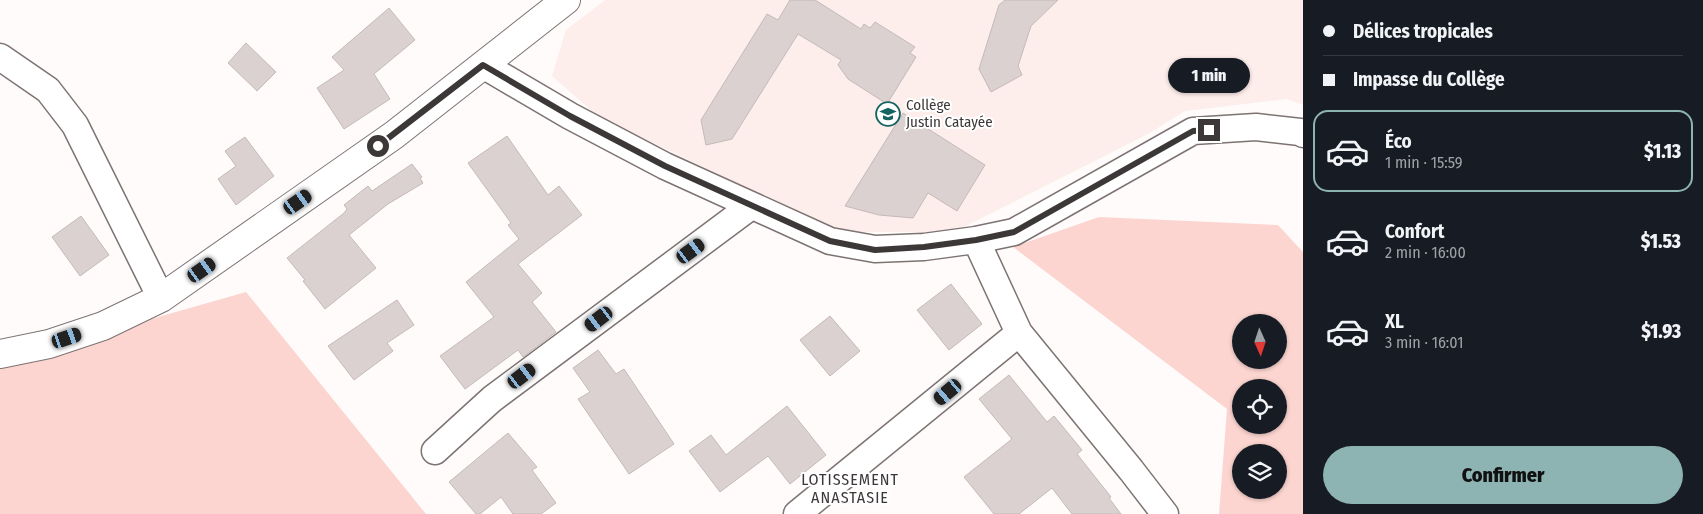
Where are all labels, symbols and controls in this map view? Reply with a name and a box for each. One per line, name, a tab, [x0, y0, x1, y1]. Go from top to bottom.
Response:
text: Délices tropicales	[1353, 20, 1493, 43]
callout: 1 min	[1168, 58, 1250, 92]
text: 1 min	[1192, 66, 1226, 85]
text: Impasse du Collège	[1353, 68, 1505, 91]
place label: Collège Justin Catayée	[906, 96, 993, 131]
school or university icon: Collège Justin Catayée	[875, 101, 901, 127]
route end	[1198, 119, 1220, 141]
icon: car	[1325, 129, 1370, 174]
text: Éco	[1385, 130, 1412, 153]
route start	[367, 135, 389, 157]
text: $1.13	[1644, 140, 1681, 163]
text: 1 min · 15:59	[1385, 153, 1463, 172]
car	[281, 187, 314, 217]
icon: car	[1325, 219, 1370, 264]
text: Confort	[1385, 220, 1445, 243]
text: $1.53	[1641, 230, 1681, 253]
car	[674, 236, 707, 266]
text: 2 min · 16:00	[1385, 243, 1466, 262]
car	[185, 255, 218, 285]
car	[582, 304, 615, 334]
icon: car	[1325, 309, 1370, 354]
text: XL	[1385, 310, 1404, 333]
north arrow	[1232, 314, 1288, 369]
map controls	[1232, 314, 1287, 499]
text: $1.93	[1641, 320, 1681, 343]
car	[50, 326, 83, 350]
text: 3 min · 16:01	[1385, 333, 1463, 352]
car	[505, 361, 538, 391]
car	[931, 377, 964, 407]
button: locate	[1232, 379, 1287, 434]
button: layers	[1232, 444, 1287, 499]
button: Confirmer	[1323, 446, 1683, 504]
district label: LOTISSEMENT ANASTASIE	[801, 470, 899, 507]

